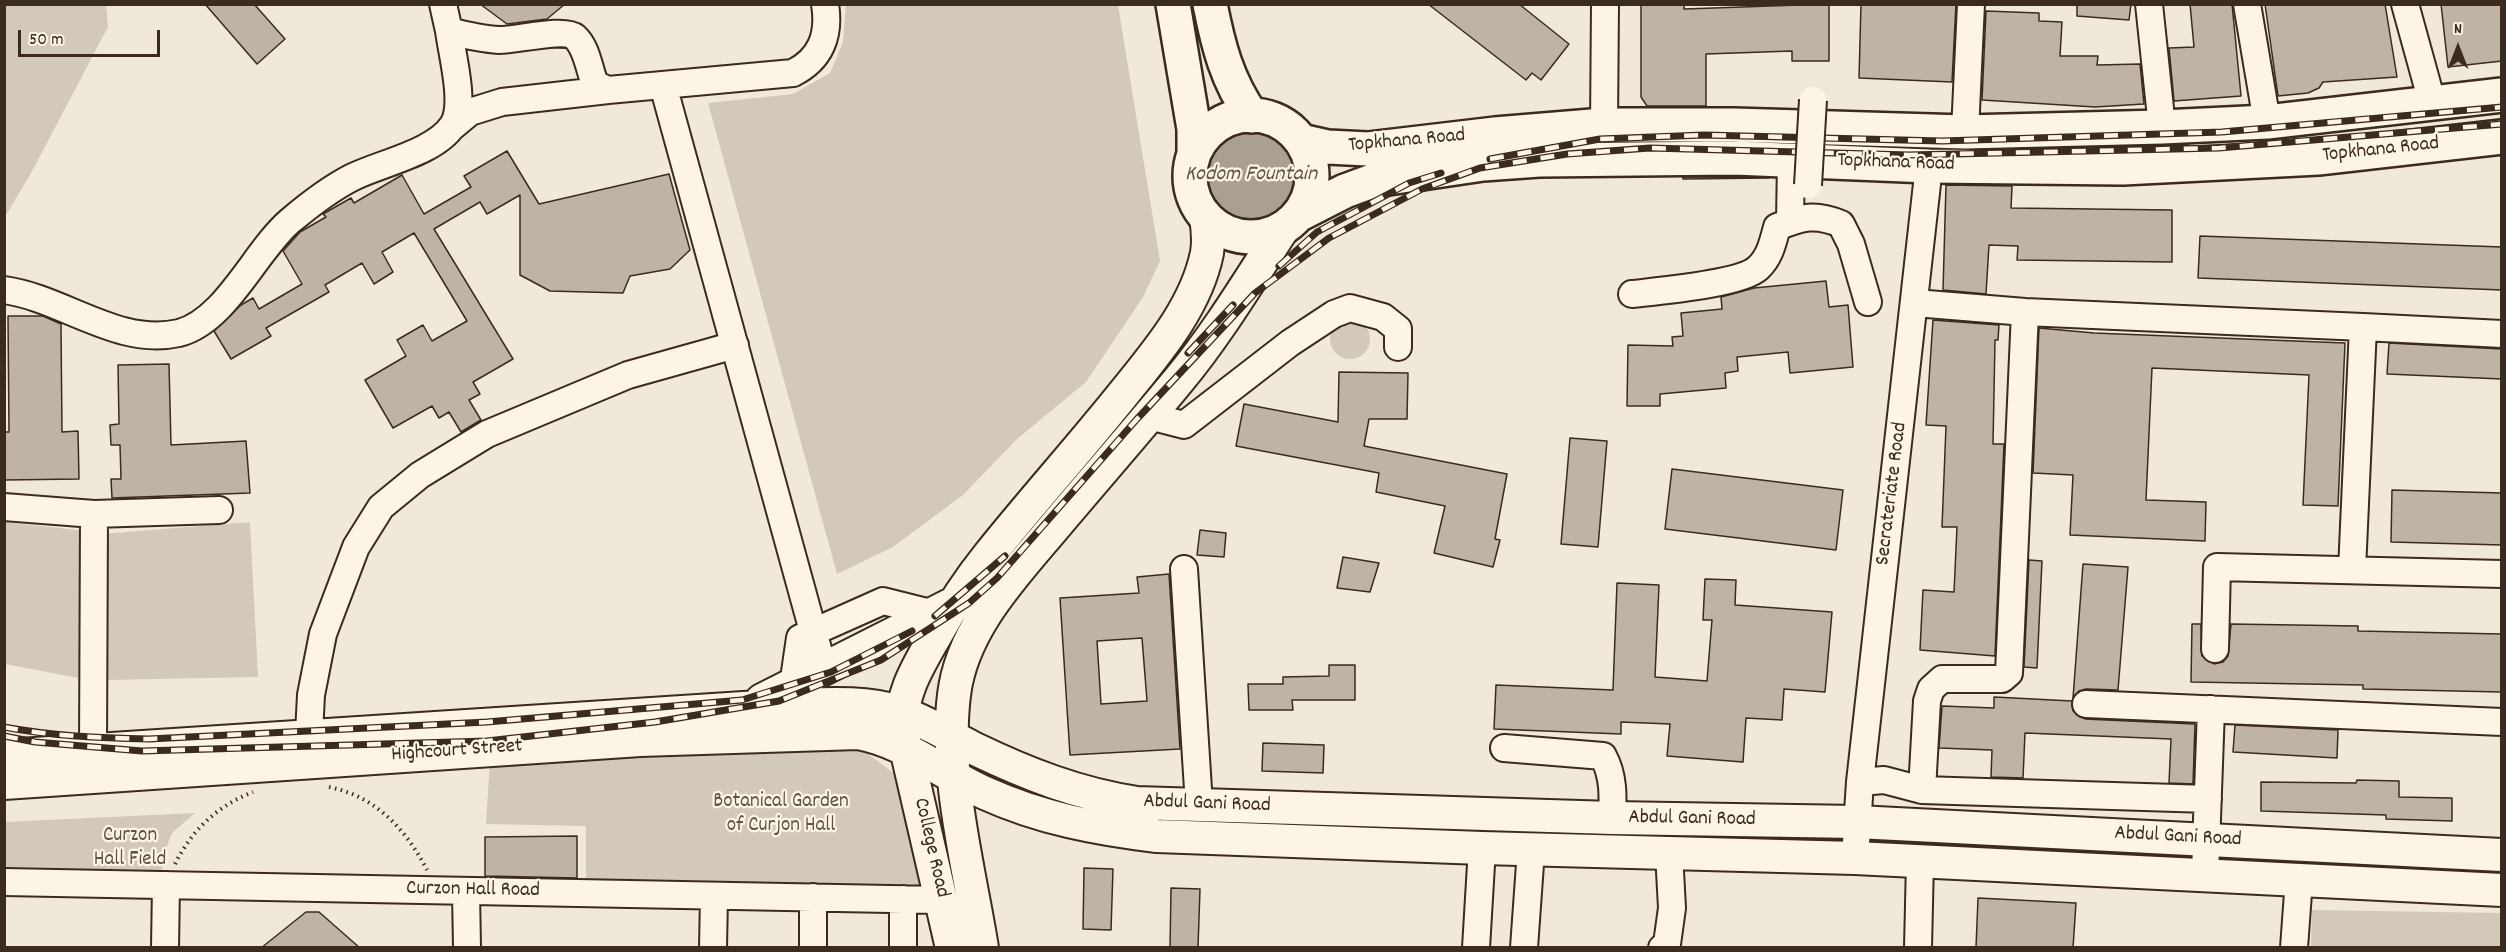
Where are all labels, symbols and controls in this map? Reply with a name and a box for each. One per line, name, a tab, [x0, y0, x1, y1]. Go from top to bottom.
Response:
scale bar	[21, 18, 164, 56]
north arrow	[2428, 18, 2488, 78]
text: N	[2454, 18, 2462, 41]
text: 50 m	[29, 28, 64, 53]
street label: Topkhana Road	[1348, 124, 1466, 160]
street label: Topkhana Road	[2321, 132, 2441, 170]
street label: Topkhana Road	[1837, 149, 1955, 179]
water label: Kodom Fountain	[1185, 163, 1317, 189]
street label: Secrateriate Road	[1872, 421, 1914, 567]
street label: Highcourt Street	[390, 735, 524, 769]
park label: Botanical Garden of Curjon Hall	[713, 790, 849, 840]
street label: Abdul Gani Road	[1143, 790, 1271, 820]
street label: College Road	[906, 796, 954, 900]
street label: Abdul Gani Road	[1628, 806, 1756, 834]
street label: Abdul Gani Road	[2114, 822, 2242, 854]
park label: Curzon Hall Field	[94, 824, 166, 874]
street label: Curzon Hall Road	[406, 877, 540, 905]

